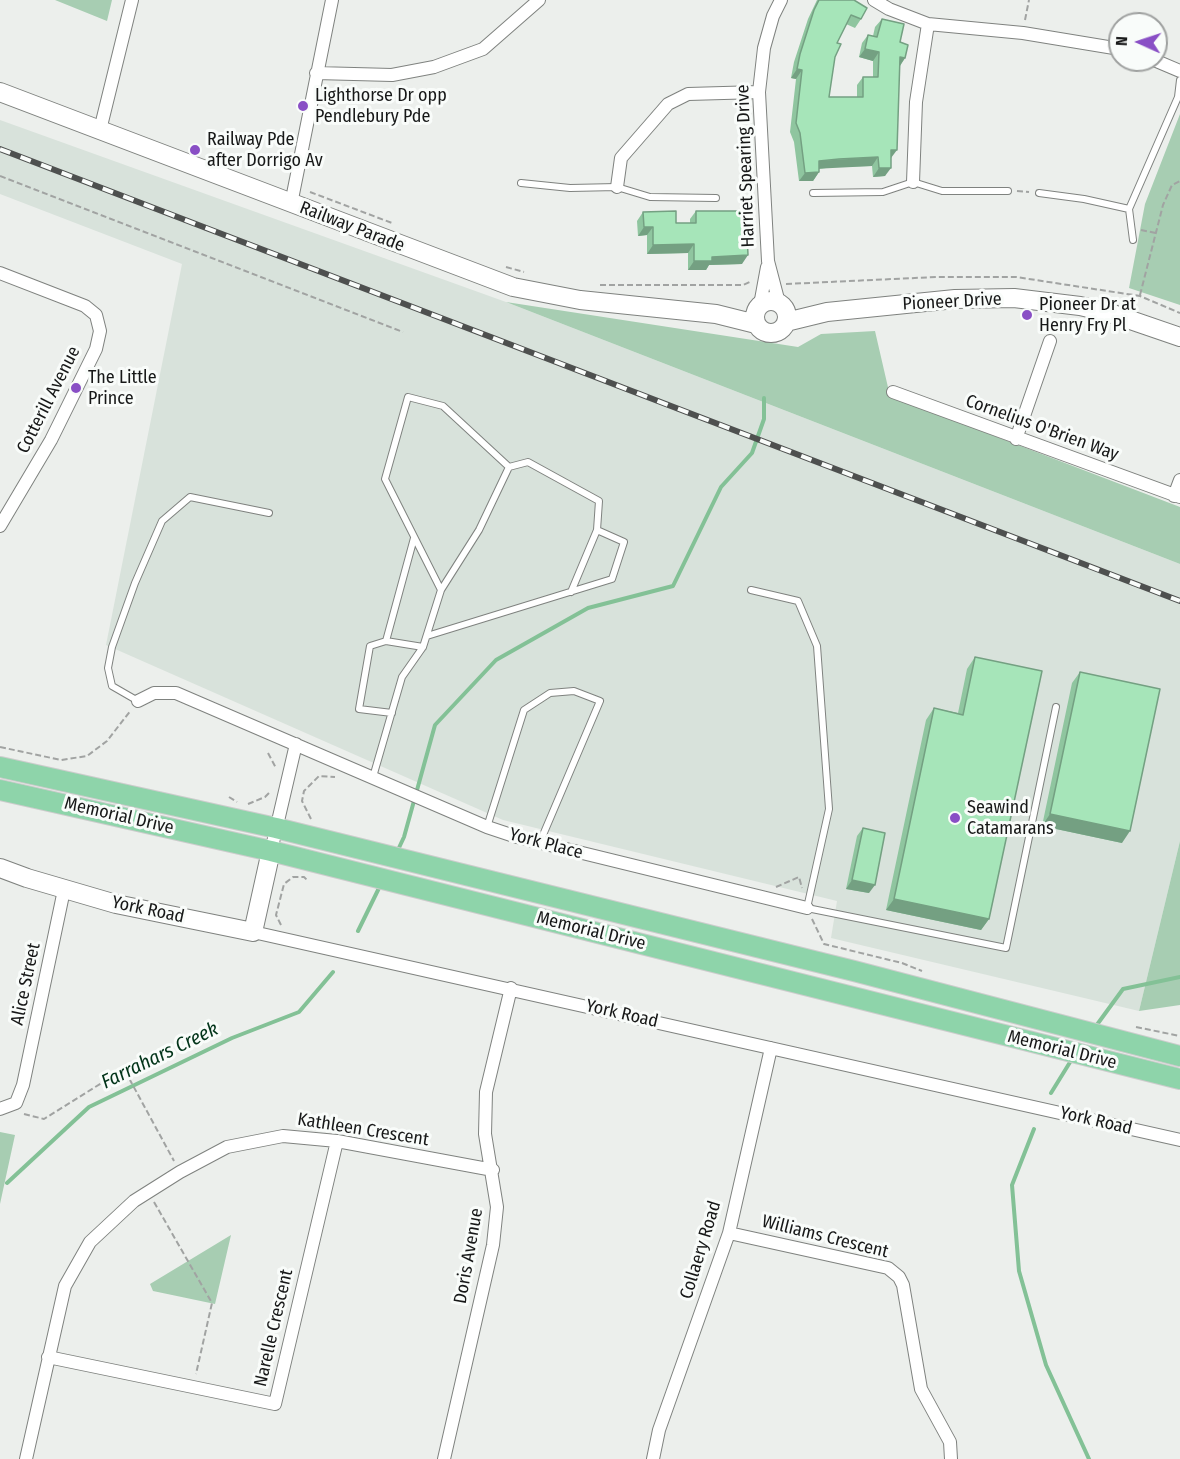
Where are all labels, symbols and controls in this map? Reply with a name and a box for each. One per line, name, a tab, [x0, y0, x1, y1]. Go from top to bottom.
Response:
north arrow	[1108, 12, 1168, 72]
text: N	[1112, 36, 1131, 46]
street label: Harriet Spearing Drive	[732, 84, 760, 248]
place label: Lighthorse Dr opp Pendlebury Pde	[315, 85, 447, 128]
marker: Lighthorse Dr opp Pendlebury Pde	[296, 99, 310, 113]
place label: Railway Pde after Dorrigo Av	[207, 129, 323, 172]
marker: Railway Pde after Dorrigo Av	[188, 143, 202, 157]
street label: Railway Parade	[297, 197, 407, 257]
street label: Pioneer Drive	[902, 289, 1002, 315]
place label: Pioneer Dr at Henry Fry Pl	[1039, 294, 1136, 336]
marker: Pioneer Dr at Henry Fry Pl	[1020, 308, 1034, 322]
street label: Cotterill Avenue	[13, 343, 85, 457]
place label: The Little Prince	[88, 367, 157, 410]
marker: The Little Prince	[69, 381, 83, 395]
street label: Cornelius O'Brien Way	[963, 390, 1121, 466]
street label: Memorial Drive	[62, 793, 176, 839]
place label: Seawind Catamarans	[967, 797, 1054, 840]
marker: Seawind Catamarans	[948, 811, 962, 825]
street label: York Place	[507, 824, 585, 864]
street label: York Road	[110, 892, 186, 928]
street label: Memorial Drive	[534, 907, 648, 955]
street label: Alice Street	[7, 941, 45, 1027]
street label: York Road	[584, 995, 660, 1033]
water label: Farrahars Creek	[97, 1017, 223, 1095]
street label: Memorial Drive	[1005, 1026, 1119, 1074]
street label: York Road	[1058, 1102, 1134, 1140]
street label: Kathleen Crescent	[296, 1109, 430, 1151]
street label: Collaery Road	[676, 1198, 726, 1302]
street label: Doris Avenue	[450, 1206, 488, 1306]
street label: Williams Crescent	[760, 1211, 890, 1263]
street label: Narelle Crescent	[250, 1267, 298, 1389]

